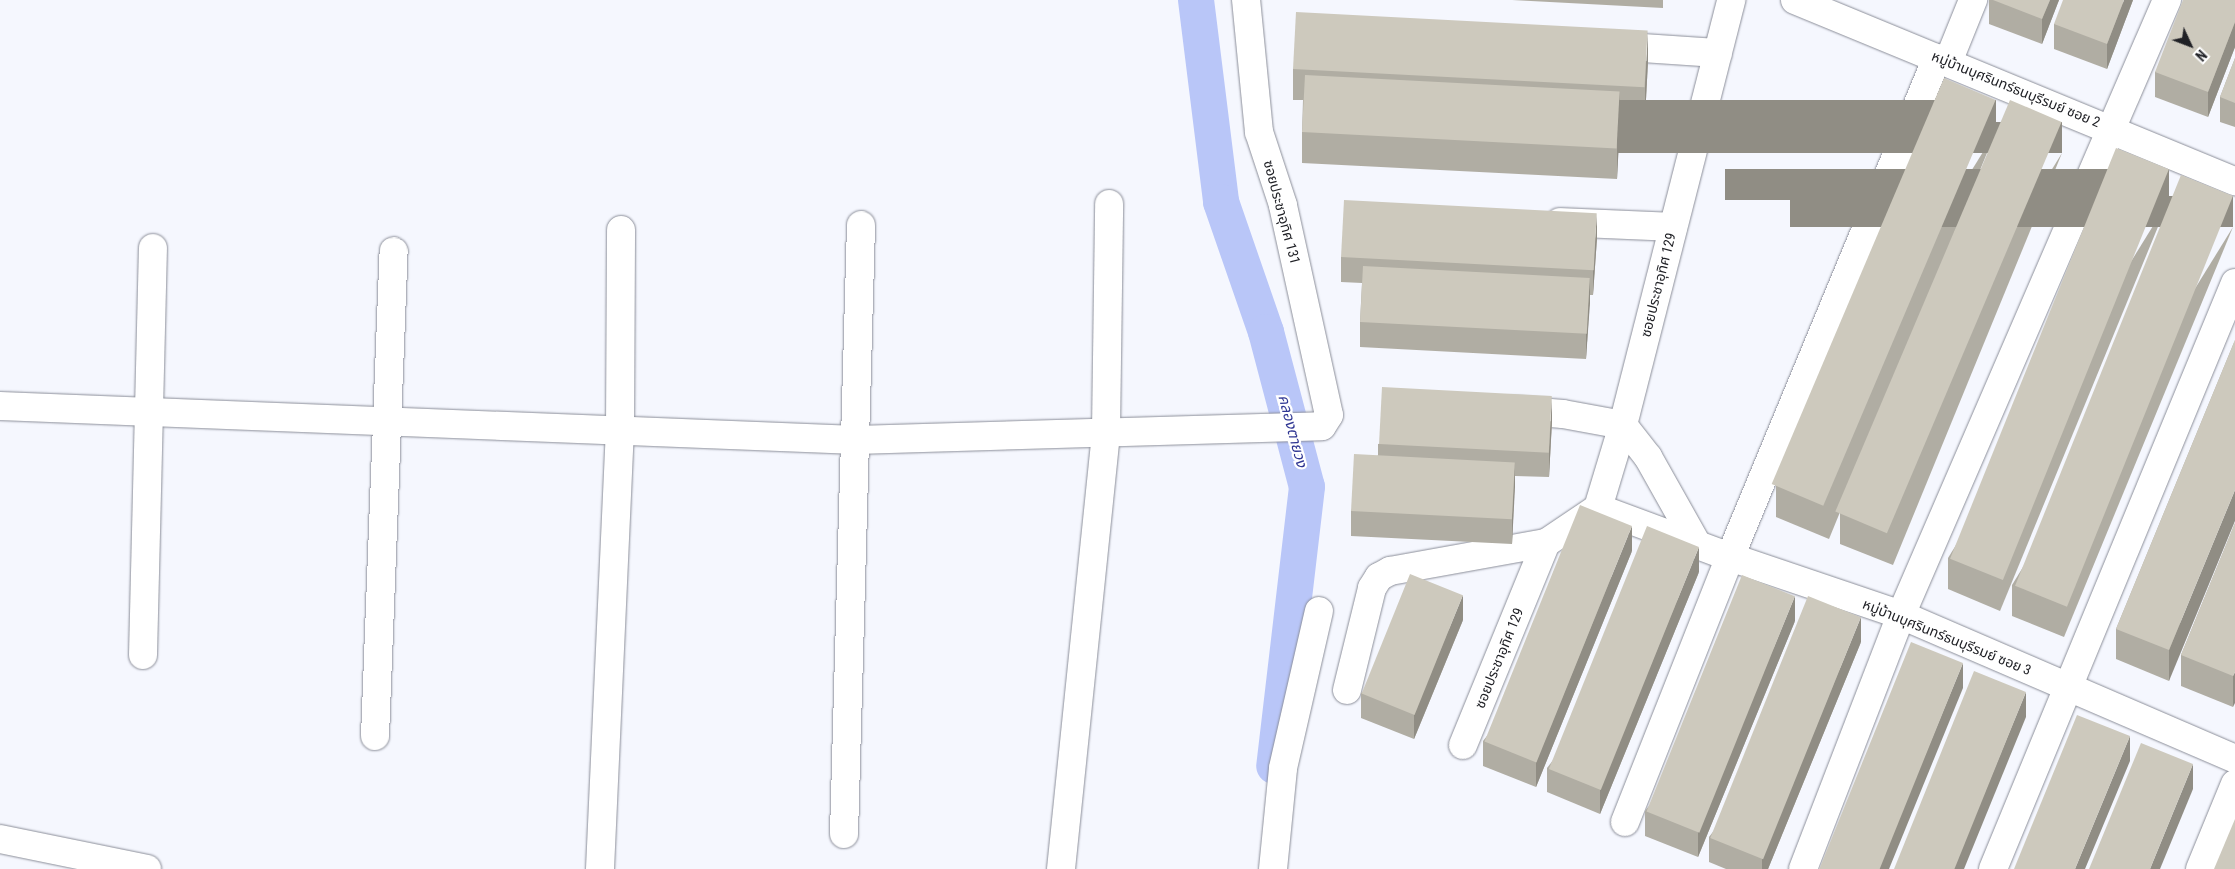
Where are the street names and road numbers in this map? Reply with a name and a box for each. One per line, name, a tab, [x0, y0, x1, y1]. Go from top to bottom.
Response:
street label: หมู่บ้านบุศรินทร์ธนบุรีรมย์ ซอย 2	[1929, 47, 2103, 131]
street label: ซอยประชาอุทิศ 131	[1260, 158, 1304, 266]
street label: ซอยประชาอุทิศ 129	[1637, 231, 1679, 339]
street label: หมู่บ้านบุศรินทร์ธนบุรีรมย์ ซอย 3	[1860, 595, 2034, 679]
street label: ซอยประชาอุทิศ 129	[1471, 605, 1527, 711]

